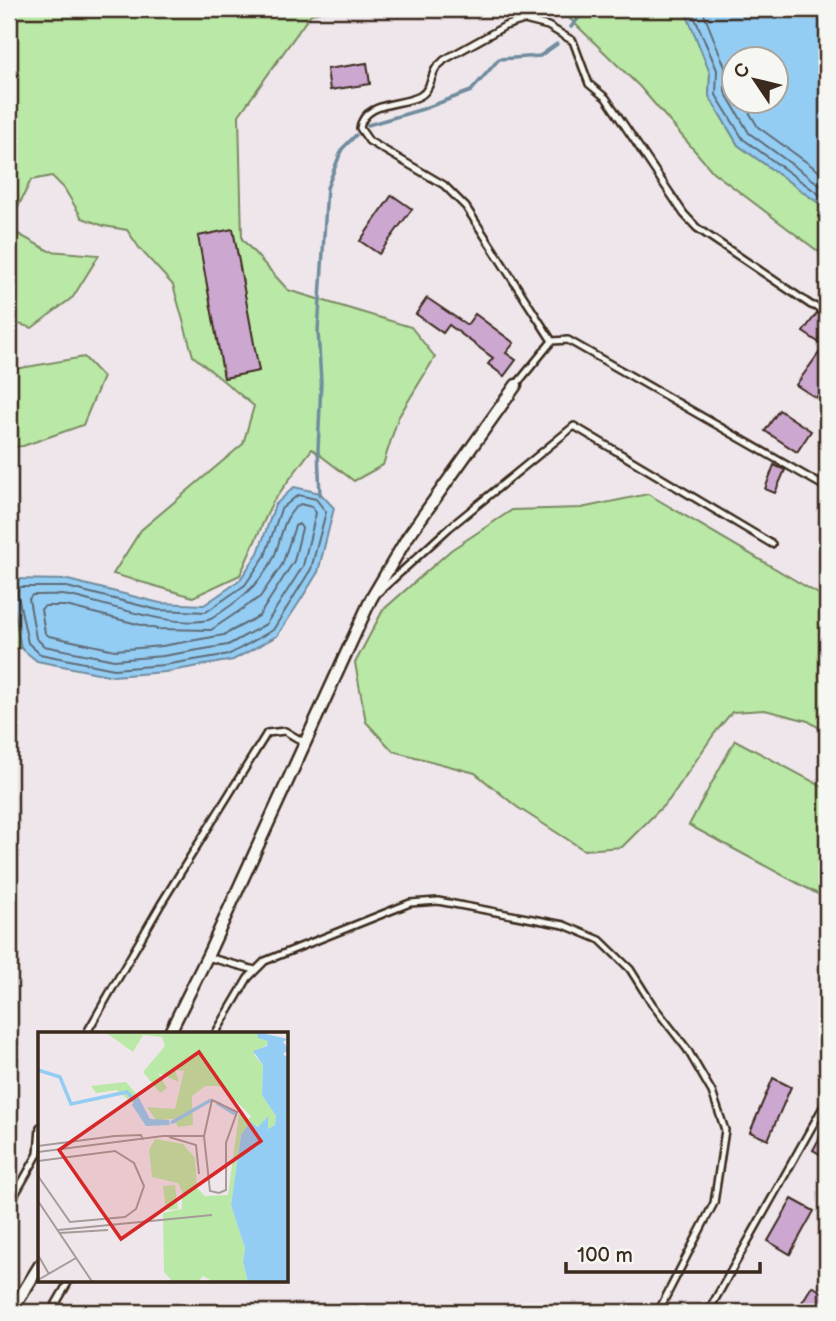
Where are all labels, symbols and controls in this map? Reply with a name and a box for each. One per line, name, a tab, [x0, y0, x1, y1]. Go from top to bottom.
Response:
north arrow	[720, 46, 790, 116]
text: С	[729, 59, 756, 83]
inset map	[38, 1032, 289, 1282]
scale bar	[566, 1230, 761, 1274]
text: 100 m	[577, 1243, 633, 1268]

